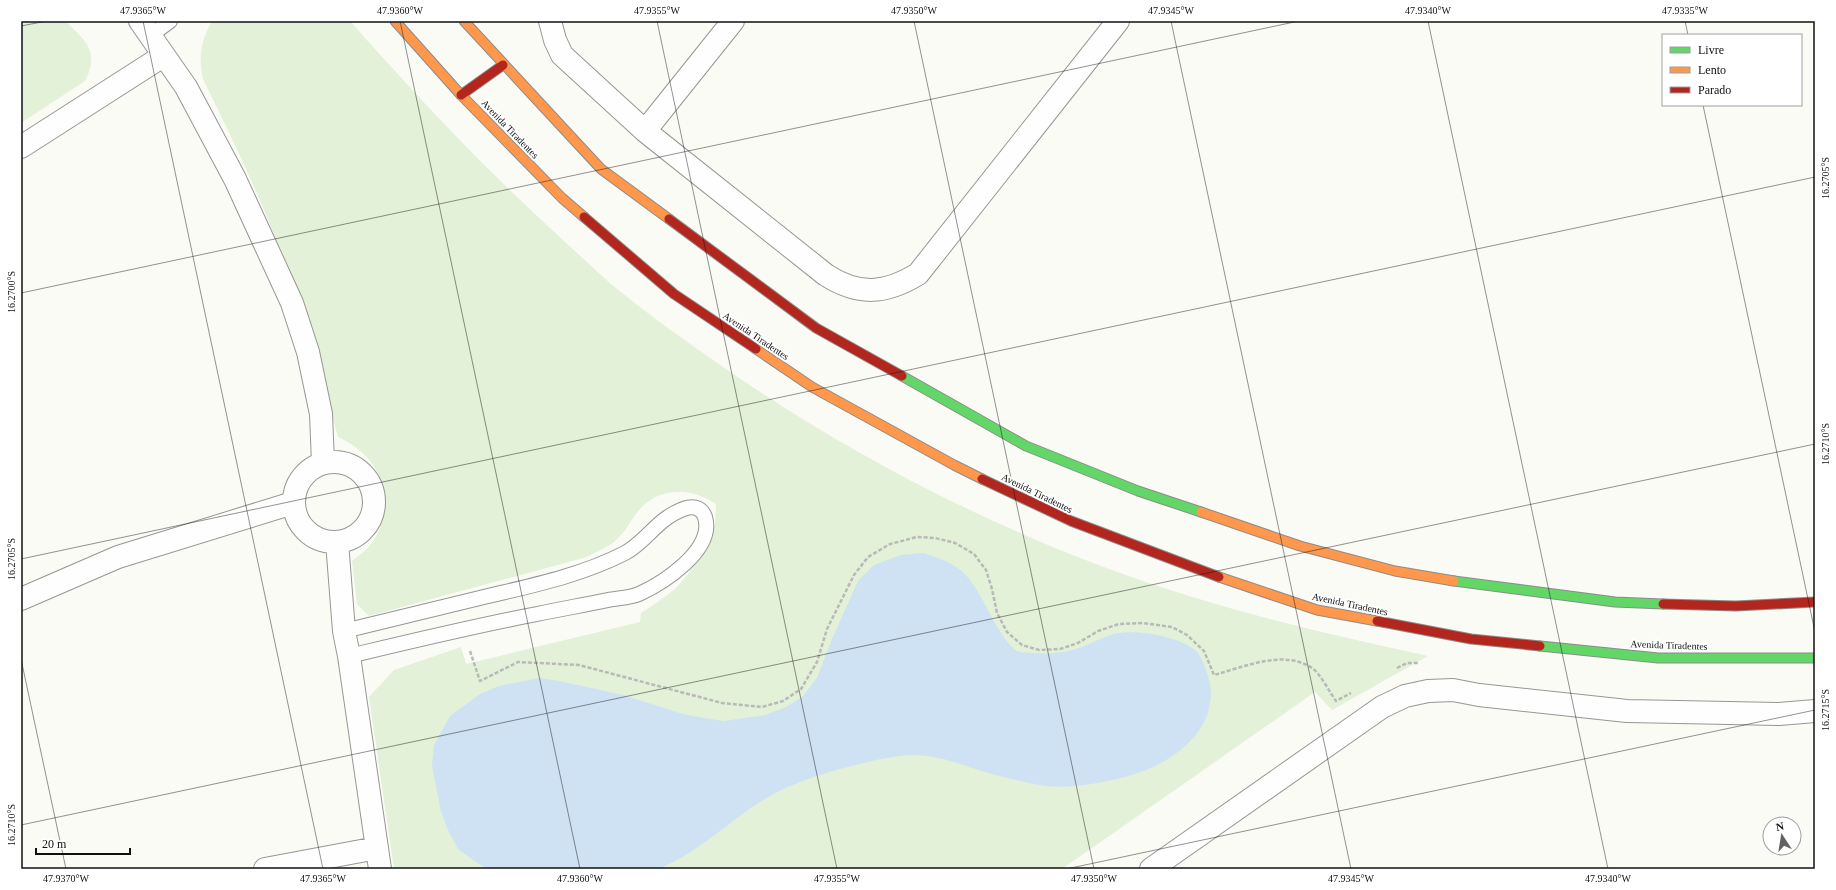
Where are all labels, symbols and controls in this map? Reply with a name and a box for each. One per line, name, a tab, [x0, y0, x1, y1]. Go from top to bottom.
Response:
text: 47.9365°W	[120, 5, 167, 16]
text: 47.9360°W	[377, 5, 424, 16]
text: 47.9355°W	[634, 5, 681, 16]
text: 47.9350°W	[891, 5, 938, 16]
text: 47.9345°W	[1148, 5, 1195, 16]
text: 47.9340°W	[1405, 5, 1452, 16]
text: 47.9335°W	[1662, 5, 1709, 16]
legend	[1662, 34, 1802, 106]
text: Livre	[1698, 43, 1724, 57]
text: Lento	[1698, 63, 1726, 77]
text: Parado	[1698, 83, 1731, 97]
street label: Avenida Tiradentes	[479, 97, 541, 161]
text: 16.2705°S	[1820, 157, 1831, 199]
text: 16.2700°S	[6, 271, 17, 313]
street label: Avenida Tiradentes	[721, 310, 791, 362]
text: 16.2710°S	[1820, 423, 1831, 465]
street label: Avenida Tiradentes	[1000, 471, 1074, 515]
text: 16.2705°S	[6, 538, 17, 580]
street label: Avenida Tiradentes	[1311, 591, 1389, 617]
street label: Avenida Tiradentes	[1630, 638, 1708, 652]
text: 16.2715°S	[1820, 689, 1831, 731]
text: 16.2710°S	[6, 804, 17, 846]
north arrow	[1762, 816, 1802, 856]
text: N	[1775, 820, 1785, 833]
scale bar	[36, 830, 130, 856]
text: 20 m	[42, 837, 67, 851]
text: 47.9370°W	[43, 873, 90, 884]
text: 47.9365°W	[300, 873, 347, 884]
text: 47.9360°W	[557, 873, 604, 884]
text: 47.9355°W	[814, 873, 861, 884]
text: 47.9350°W	[1071, 873, 1118, 884]
text: 47.9345°W	[1328, 873, 1375, 884]
text: 47.9340°W	[1585, 873, 1632, 884]

